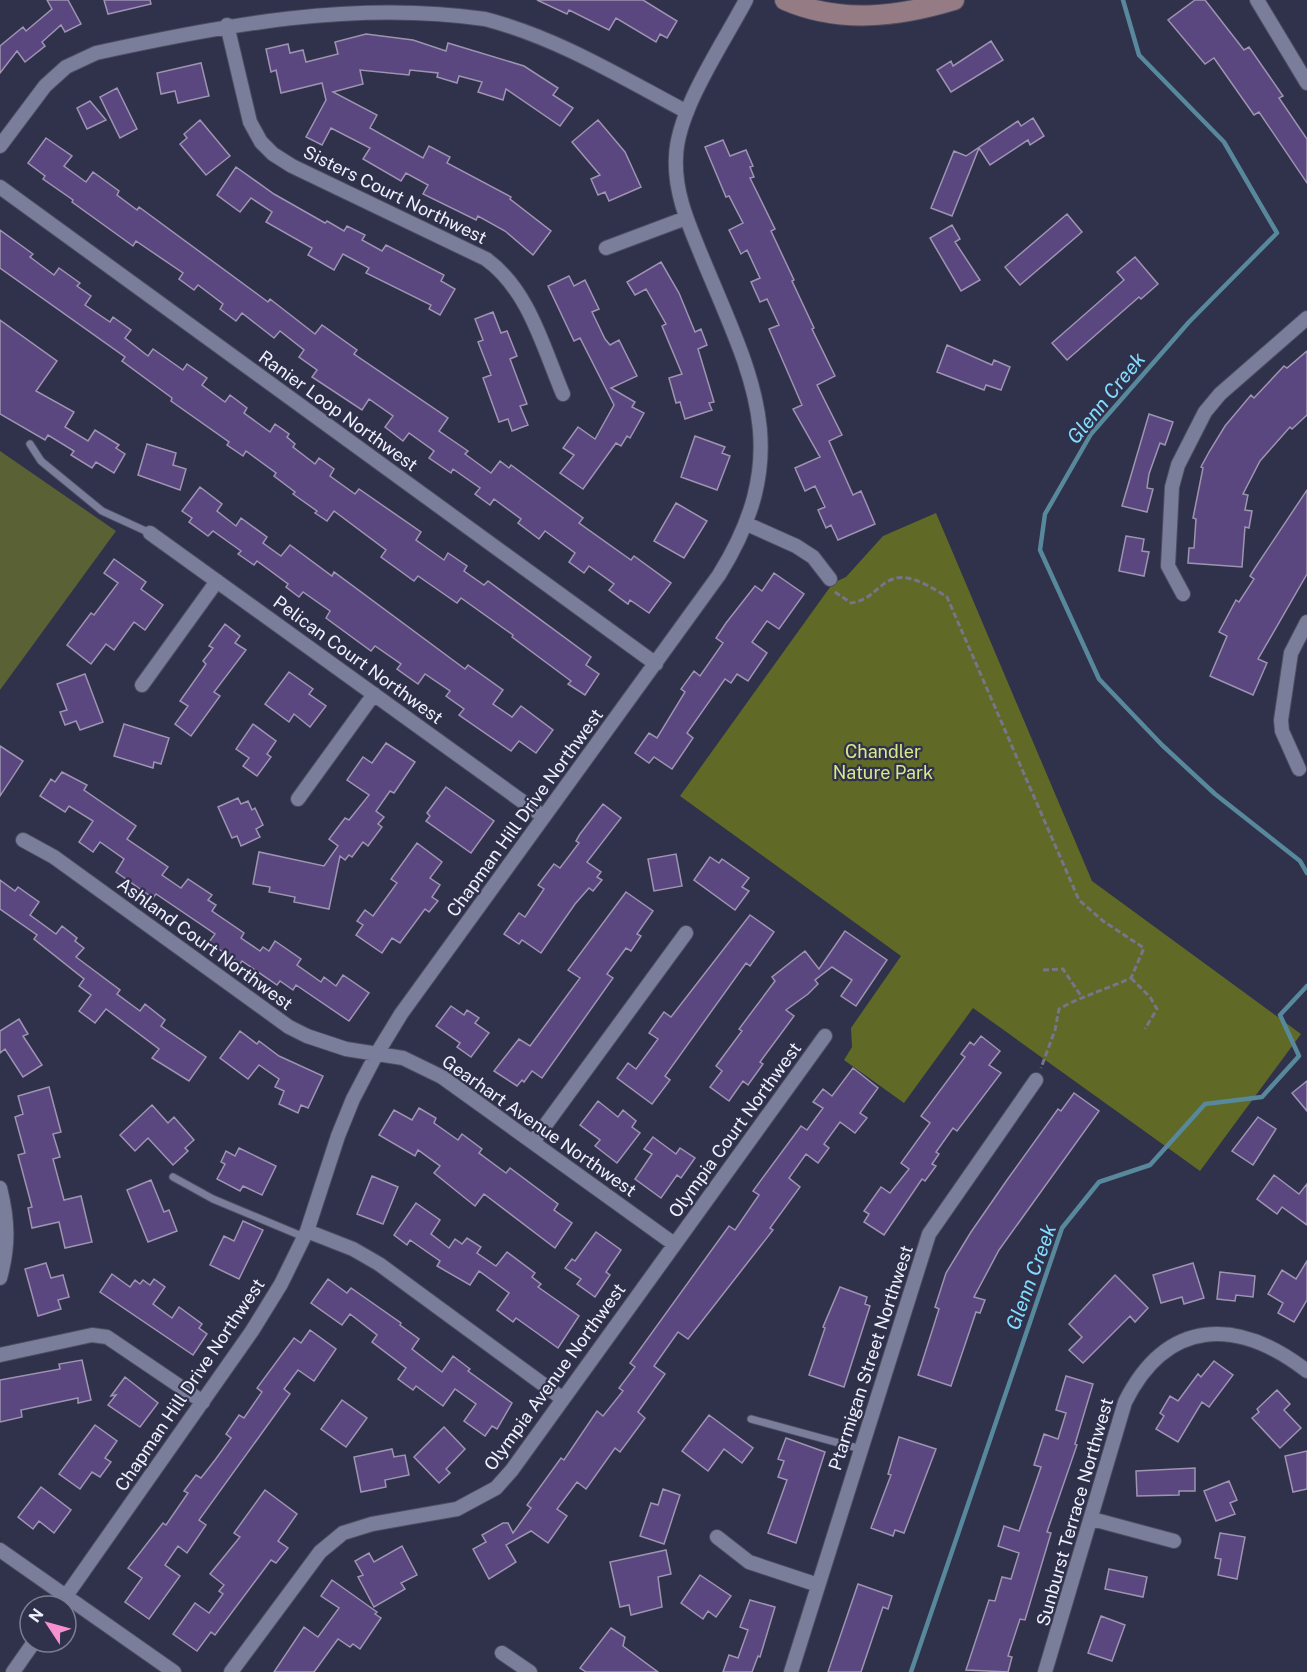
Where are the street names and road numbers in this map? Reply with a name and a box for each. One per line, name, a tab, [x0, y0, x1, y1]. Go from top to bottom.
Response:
street label: Sisters Court Northwest	[300, 141, 490, 248]
street label: Ranier Loop Northwest	[255, 346, 422, 475]
street label: Pelican Court Northwest	[269, 591, 447, 728]
street label: Chapman Hill Drive Northwest	[442, 705, 607, 921]
street label: Ashland Court Northwest	[114, 873, 297, 1014]
street label: Olympia Court Northwest	[664, 1038, 805, 1221]
street label: Gearhart Avenue Northwest	[438, 1050, 640, 1201]
street label: Ptarmigan Street Northwest	[824, 1243, 917, 1473]
street label: Chapman Hill Drive Northwest	[110, 1274, 269, 1495]
street label: Olympia Avenue Northwest	[480, 1279, 630, 1474]
street label: Sunburst Terrace Northwest	[1032, 1395, 1117, 1628]

